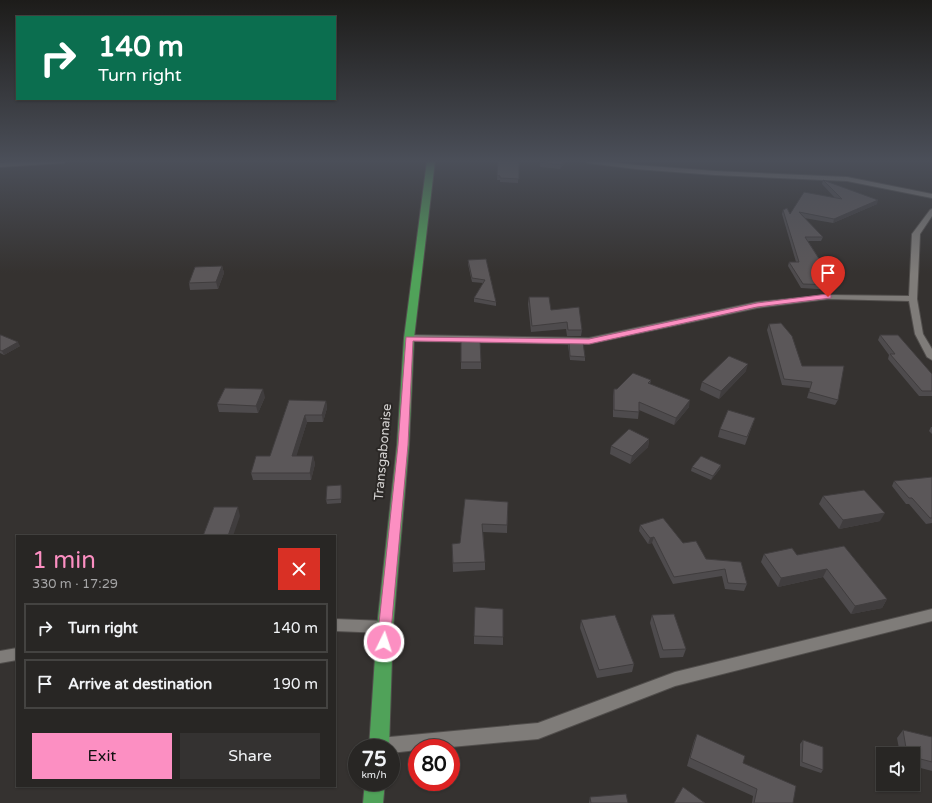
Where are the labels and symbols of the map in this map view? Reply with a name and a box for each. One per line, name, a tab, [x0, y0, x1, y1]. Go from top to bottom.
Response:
pin	[811, 256, 845, 297]
street label: Transgabonaise	[371, 403, 395, 501]
position arrow	[363, 621, 405, 663]
speed limit sign: 80	[408, 739, 460, 791]

